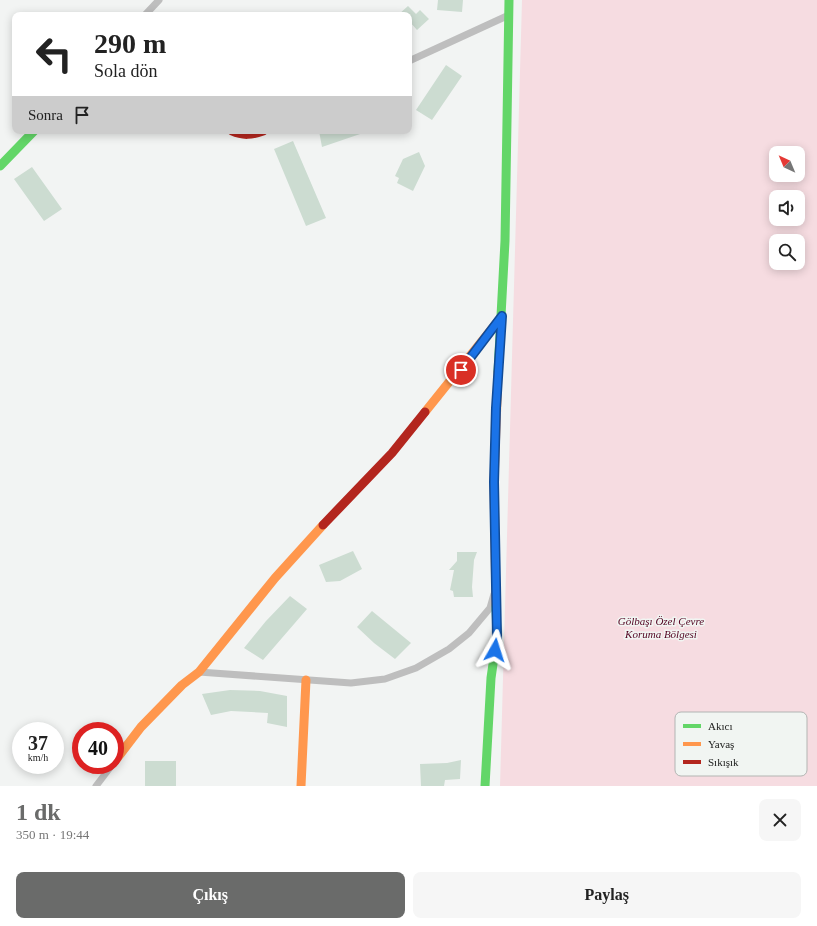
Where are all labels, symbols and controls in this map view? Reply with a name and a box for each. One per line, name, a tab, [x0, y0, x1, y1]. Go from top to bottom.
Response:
icon: left	[28, 28, 80, 80]
text: 290 m	[94, 28, 166, 59]
text: Sola dön	[94, 61, 158, 81]
icon: arrive	[71, 104, 93, 126]
text: Sonra	[28, 107, 63, 123]
north arrow	[769, 146, 805, 182]
map controls	[769, 146, 805, 270]
button: sound	[769, 190, 805, 226]
button: search	[769, 234, 805, 270]
pin	[444, 353, 478, 387]
icon: arrive	[450, 359, 472, 381]
park label: Gölbaşı Özel Çevre Koruma Bölgesi	[618, 615, 704, 640]
position arrow	[474, 629, 516, 671]
legend	[675, 712, 807, 776]
text: Akıcı	[708, 720, 732, 732]
speed limit sign: 40	[72, 722, 124, 774]
text: 37	[28, 732, 48, 754]
text: Yavaş	[708, 738, 734, 750]
text: km/h	[28, 752, 48, 763]
text: Sıkışık	[708, 756, 739, 768]
text: 1 dk	[16, 799, 61, 825]
button: close	[759, 799, 801, 841]
text: 350 m · 19:44	[16, 827, 89, 842]
button: Çıkış	[16, 872, 405, 918]
button: Paylaş	[413, 872, 801, 918]

